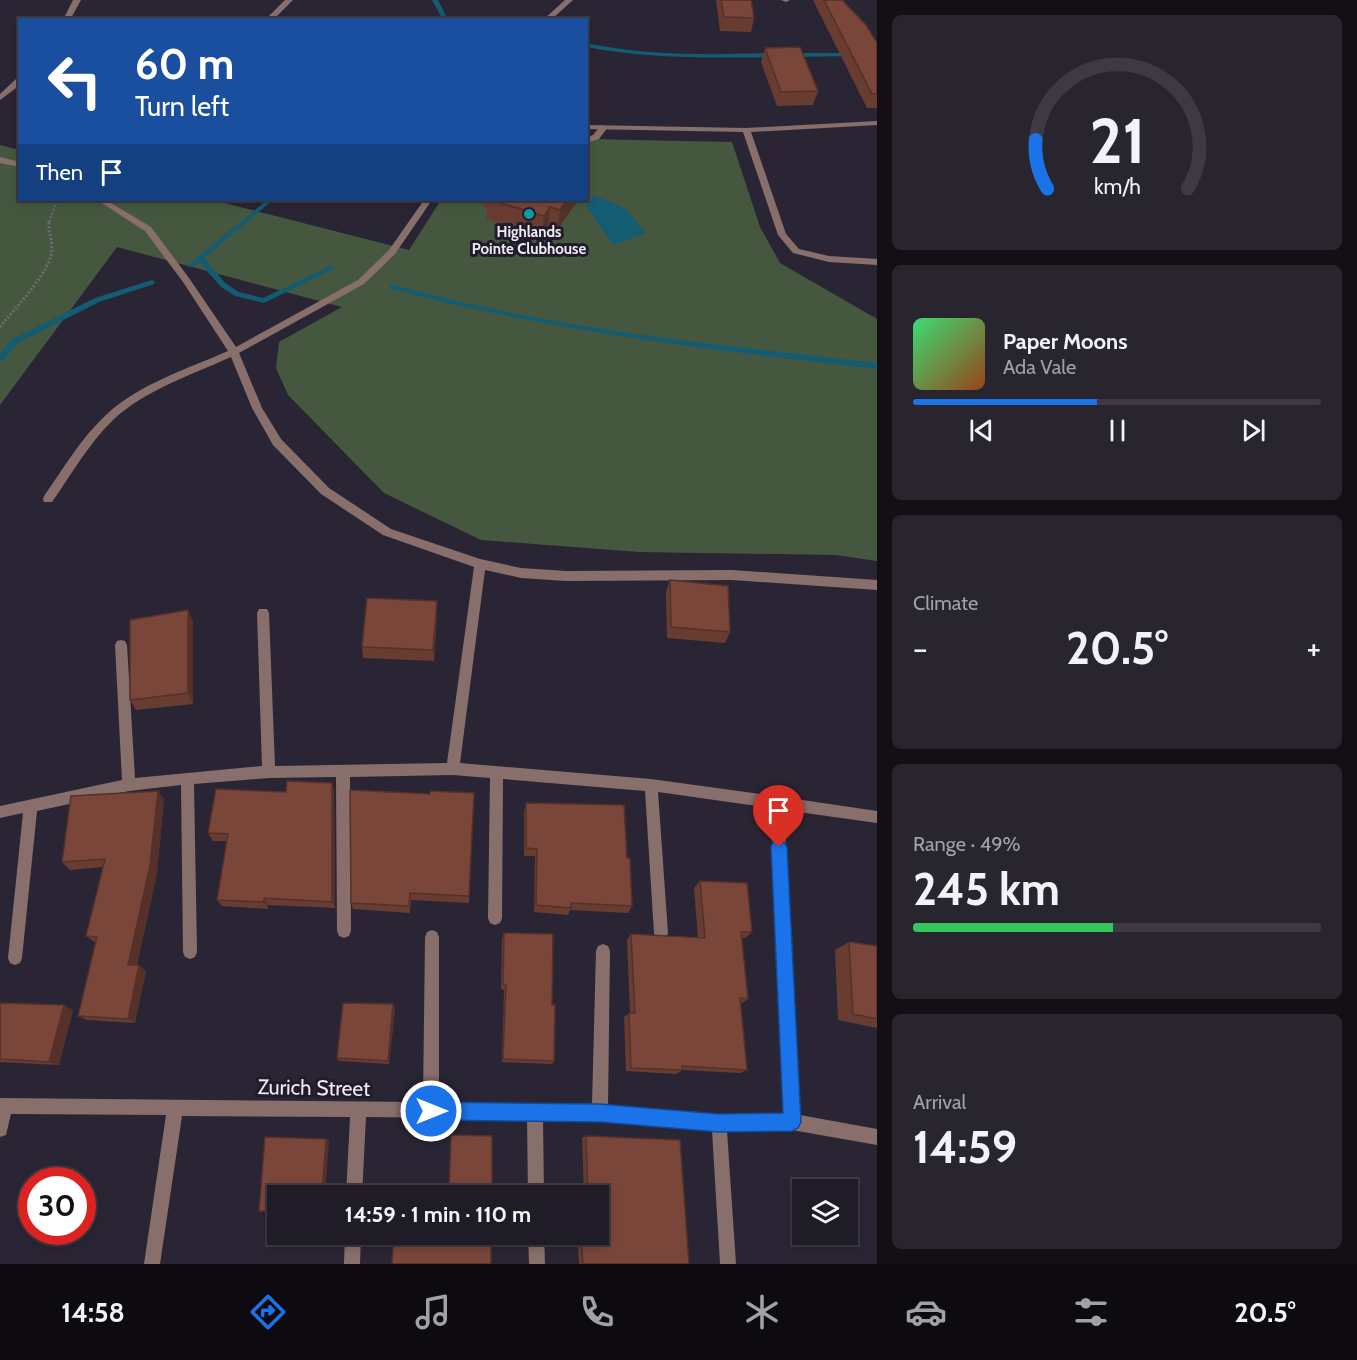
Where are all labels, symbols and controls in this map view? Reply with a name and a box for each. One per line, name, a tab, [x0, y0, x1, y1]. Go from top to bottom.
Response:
text: 60 m	[135, 38, 234, 90]
icon: left	[36, 42, 114, 120]
text: Turn left	[135, 90, 229, 123]
text: 21	[1089, 104, 1145, 180]
icon: arrive	[95, 156, 128, 189]
text: Then	[36, 159, 83, 186]
text: km/h	[1094, 174, 1140, 200]
marker: Highlands Pointe Clubhouse	[522, 207, 536, 221]
place label: Highlands Pointe Clubhouse	[472, 223, 586, 258]
text: Paper Moons	[1003, 328, 1127, 355]
text: Ada Vale	[1003, 355, 1076, 379]
icon: previous	[965, 414, 998, 447]
icon: pause	[1101, 414, 1134, 447]
icon: next	[1237, 414, 1270, 447]
text: Climate	[913, 591, 978, 615]
text: 20.5°	[1066, 621, 1168, 675]
text: −	[913, 628, 928, 668]
text: +	[1306, 628, 1321, 668]
pin	[753, 785, 804, 847]
icon: arrive	[762, 794, 795, 827]
text: Range · 49%	[913, 832, 1021, 856]
text: 245 km	[913, 862, 1060, 916]
street label: Zurich Street	[258, 1074, 370, 1101]
position arrow	[399, 1079, 463, 1143]
text: Arrival	[913, 1090, 966, 1114]
text: 14:59	[913, 1120, 1017, 1174]
speed limit sign: 30	[18, 1167, 96, 1245]
map controls	[792, 1179, 858, 1245]
button: layers	[792, 1179, 858, 1245]
text: 14:59 · 1 min · 110 m	[345, 1201, 531, 1228]
icon: directions	[247, 1291, 289, 1333]
icon: music	[412, 1291, 454, 1333]
icon: phone	[576, 1291, 618, 1333]
icon: climate	[741, 1291, 783, 1333]
icon: car	[905, 1291, 947, 1333]
icon: filters	[1070, 1291, 1112, 1333]
text: 14:58	[61, 1296, 125, 1329]
text: 20.5°	[1234, 1296, 1296, 1329]

